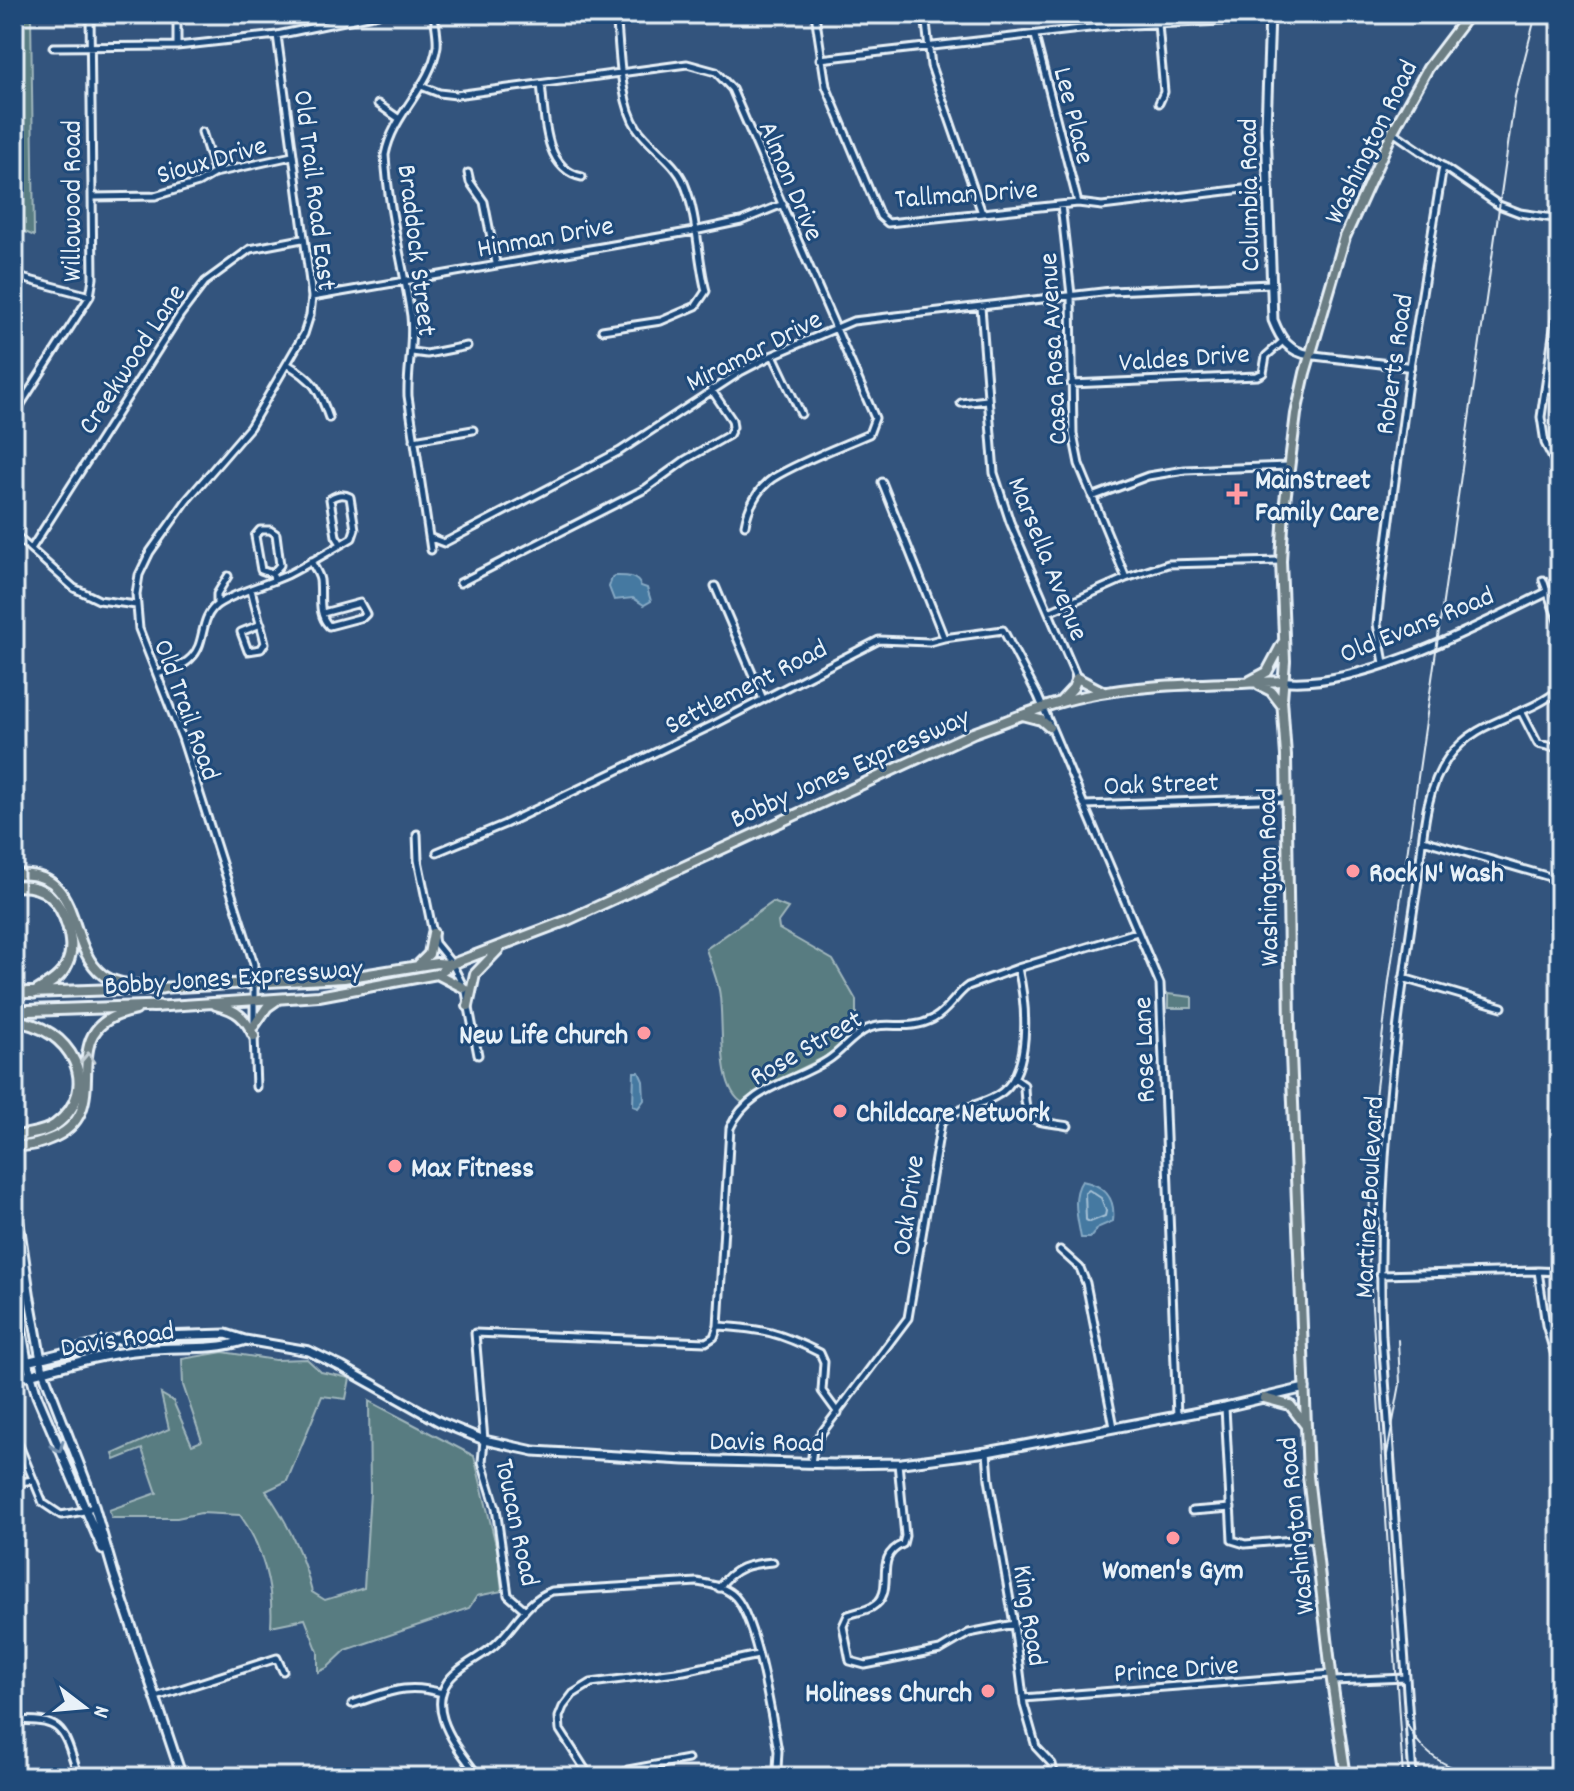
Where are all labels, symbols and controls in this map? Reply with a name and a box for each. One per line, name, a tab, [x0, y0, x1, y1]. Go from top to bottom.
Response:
street label: Washington Road	[1316, 54, 1431, 232]
street label: Lee Place	[1040, 64, 1102, 169]
street label: Old Trail Road East	[280, 88, 344, 293]
street label: Almon Drive	[745, 116, 832, 248]
street label: Columbia Road	[1231, 118, 1273, 272]
street label: Willowood Road	[55, 120, 95, 282]
street label: Sioux Drive	[153, 128, 272, 198]
street label: Braddock Street	[384, 162, 444, 339]
street label: Tallman Drive	[893, 172, 1039, 222]
street label: Hinman Drive	[474, 208, 617, 272]
street label: Casa Rosa Avenue	[1031, 252, 1081, 446]
street label: Creekwood Lane	[70, 277, 198, 444]
street label: Roberts Road	[1367, 292, 1427, 438]
street label: Miramar Drive	[680, 302, 830, 405]
street label: Valdes Drive	[1118, 336, 1251, 386]
place label: MainStreet Family Care	[1255, 463, 1379, 535]
street label: Marsella Avenue	[994, 472, 1096, 648]
marker: MainStreet Family Care	[1226, 483, 1248, 505]
street label: Old Evans Road	[1335, 579, 1501, 677]
street label: Settlement Road	[659, 631, 836, 748]
street label: Old Trail Road	[140, 635, 228, 787]
street label: Bobby Jones Expressway	[725, 699, 978, 841]
street label: Oak Street	[1103, 765, 1219, 809]
street label: Washington Road	[1249, 787, 1293, 967]
place label: Rock N' Wash	[1369, 856, 1504, 896]
marker: Rock N' Wash	[1344, 862, 1362, 880]
street label: Bobby Jones Expressway	[103, 951, 364, 1009]
street label: Rose Lane	[1125, 996, 1169, 1104]
street label: Rose Street	[744, 1002, 871, 1099]
place label: New Life Church	[459, 1018, 628, 1058]
marker: New Life Church	[635, 1024, 653, 1042]
one-way arrow	[79, 1051, 96, 1064]
street label: Martinez Boulevard	[1347, 1095, 1397, 1300]
place label: Childcare Network	[856, 1096, 1050, 1136]
marker: Childcare Network	[831, 1102, 849, 1120]
place label: Max Fitness	[411, 1151, 534, 1191]
street label: Oak Drive	[884, 1153, 938, 1259]
marker: Max Fitness	[386, 1157, 404, 1175]
street label: Davis Road	[58, 1313, 178, 1371]
street label: Davis Road	[709, 1424, 825, 1466]
street label: Washington Road	[1270, 1435, 1328, 1616]
one-way arrow	[48, 1439, 65, 1453]
street label: Toucan Road	[481, 1456, 547, 1590]
marker: Women's Gym	[1164, 1529, 1182, 1547]
place label: Women's Gym	[1102, 1553, 1244, 1593]
street label: King Road	[999, 1562, 1055, 1669]
street label: Prince Drive	[1113, 1648, 1240, 1696]
north arrow	[44, 1667, 124, 1747]
place label: Holiness Church	[805, 1676, 972, 1716]
marker: Holiness Church	[979, 1682, 997, 1700]
text: N	[83, 1702, 116, 1721]

